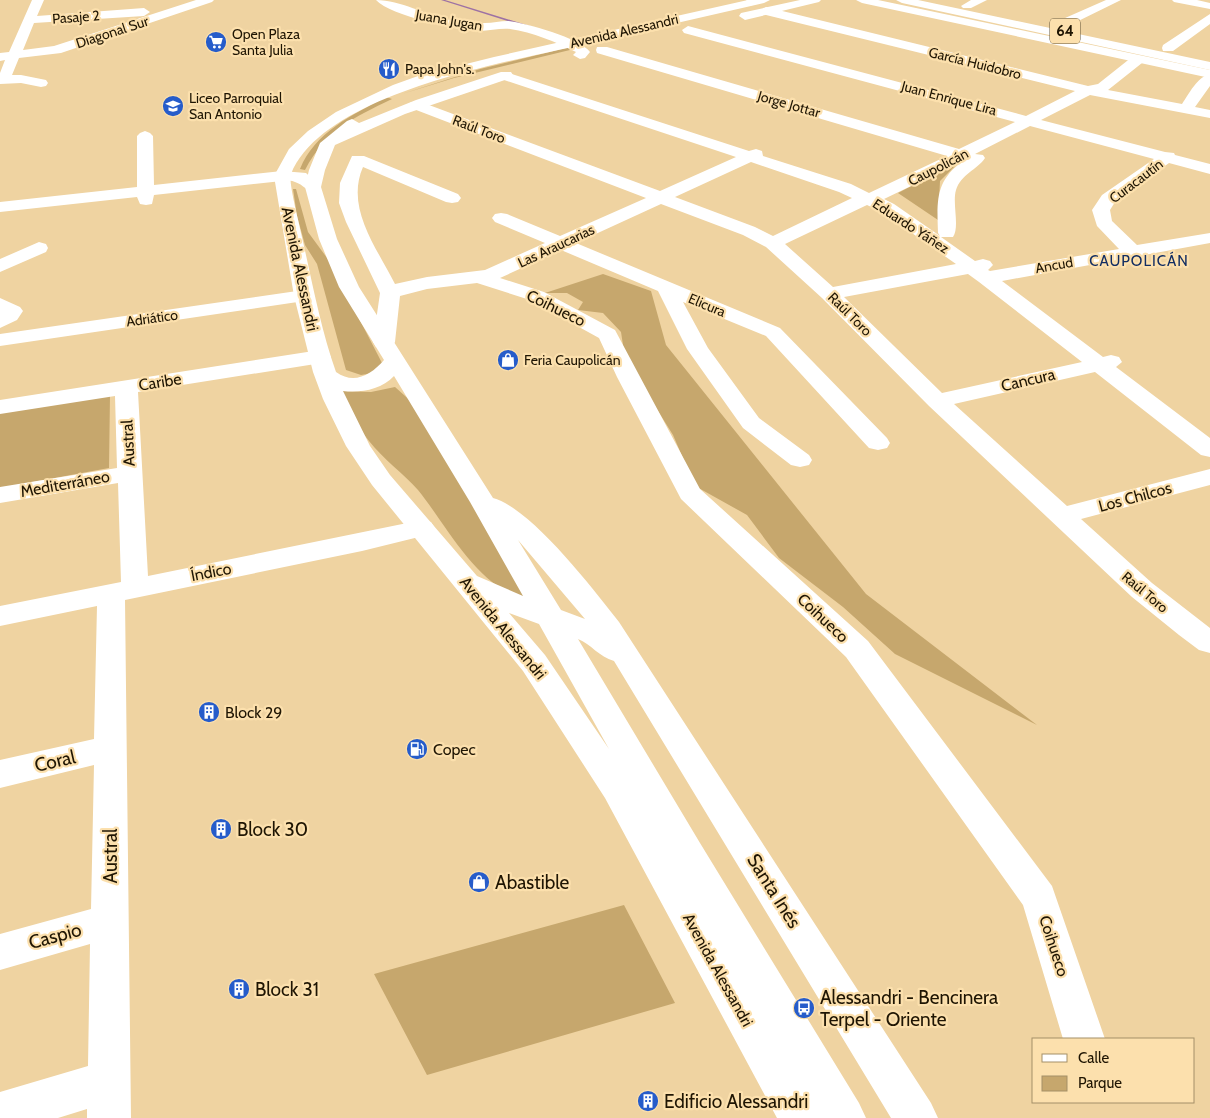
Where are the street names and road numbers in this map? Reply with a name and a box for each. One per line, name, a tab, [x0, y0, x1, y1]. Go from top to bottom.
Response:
street label: Juana Jugan	[413, 5, 484, 35]
street label: Pasaje 2	[52, 6, 100, 28]
street label: Avenida Alessandri	[568, 10, 680, 52]
street label: Diagonal Sur	[73, 12, 151, 52]
road number: 64	[1050, 18, 1080, 44]
street label: García Huidobro	[927, 43, 1023, 83]
street label: Juan Enrique Lira	[898, 76, 999, 119]
street label: Jorge Jottar	[755, 86, 823, 122]
street label: Raúl Toro	[450, 111, 508, 147]
street label: Caupolicán	[905, 144, 971, 190]
street label: Curacautín	[1106, 155, 1167, 207]
street label: Eduardo Yáñez	[869, 195, 953, 258]
street label: Avenida Alessandri	[278, 205, 322, 333]
street label: Las Araucarias	[515, 220, 597, 272]
street label: Ancud	[1034, 253, 1074, 277]
street label: Coihueco	[524, 286, 589, 330]
street label: Raúl Toro	[824, 288, 876, 340]
street label: Elicura	[686, 289, 729, 321]
street label: Adriático	[125, 305, 179, 331]
street label: Cancura	[999, 365, 1057, 395]
street label: Caribe	[137, 369, 183, 395]
street label: Austral	[117, 419, 139, 467]
street label: Mediterráneo	[19, 467, 111, 501]
street label: Los Chilcos	[1096, 478, 1174, 516]
street label: Índico	[189, 559, 233, 585]
street label: Raúl Toro	[1118, 567, 1172, 617]
street label: Avenida Alessandri	[456, 573, 550, 683]
street label: Coihueco	[793, 590, 853, 647]
street label: Coral	[32, 745, 78, 777]
street label: Austral	[99, 828, 122, 884]
street label: Santa Inés	[742, 850, 806, 933]
street label: Avenida Alessandri	[679, 910, 757, 1030]
street label: Coihueco	[1035, 913, 1073, 979]
street label: Caspio	[26, 918, 84, 954]

